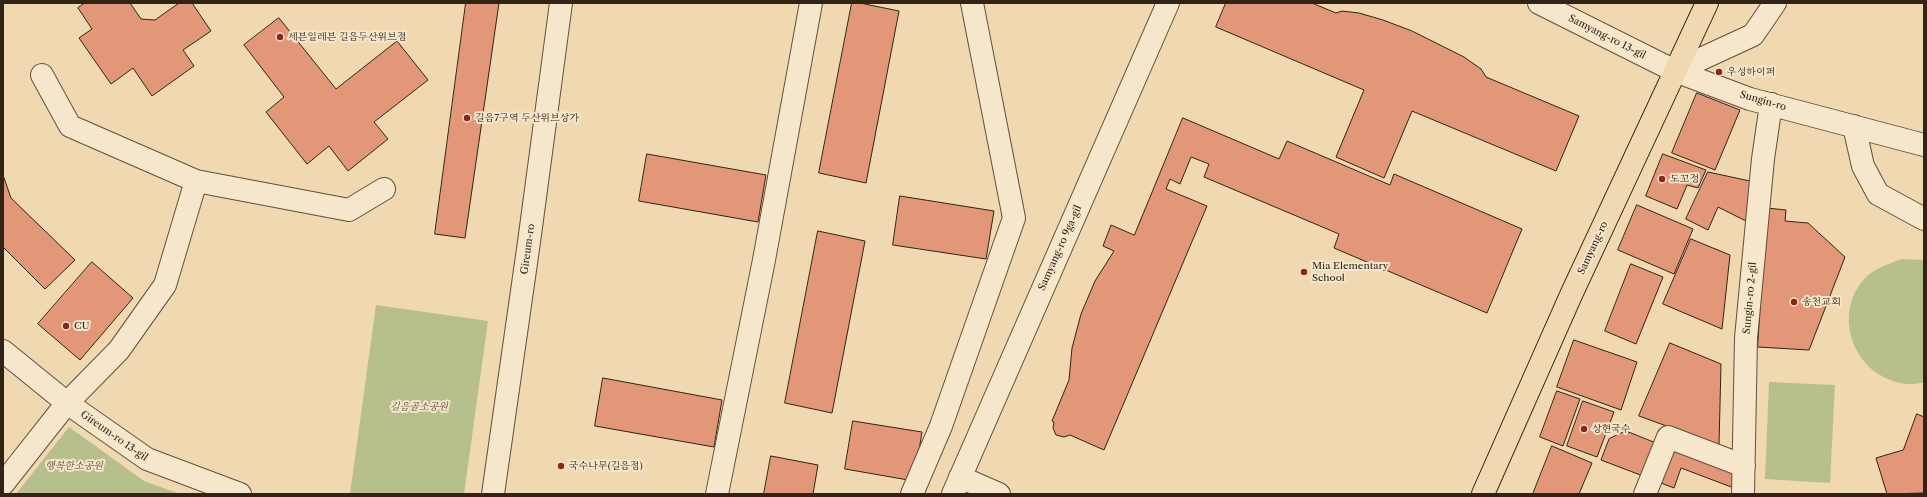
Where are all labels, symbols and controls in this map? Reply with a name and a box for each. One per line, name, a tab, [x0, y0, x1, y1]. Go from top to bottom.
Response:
street label: Samyang-ro 13-gil	[1566, 12, 1648, 62]
place label: 세븐일레븐 길음두산위브점	[288, 31, 407, 43]
marker: 세븐일레븐 길음두산위브점	[275, 32, 285, 42]
place label: 우성하이퍼	[1727, 66, 1775, 78]
marker: 우성하이퍼	[1714, 67, 1724, 77]
street label: Sungin-ro	[1738, 89, 1788, 113]
place label: 길음7구역 두산위브상가	[475, 112, 579, 124]
marker: 길음7구역 두산위브상가	[462, 113, 472, 123]
place label: 도꼬정	[1670, 173, 1699, 185]
marker: 도꼬정	[1657, 174, 1667, 184]
street label: Samyang-ro 9ga-gil	[1036, 204, 1084, 292]
street label: Samyang-ro	[1575, 220, 1611, 276]
street label: Gireum-ro	[519, 223, 537, 275]
place label: Mia Elementary School	[1312, 260, 1388, 284]
street label: Sungin-ro 2-gil	[1741, 262, 1759, 334]
marker: Mia Elementary School	[1299, 267, 1309, 277]
place label: 송천교회	[1802, 296, 1841, 308]
marker: 송천교회	[1789, 297, 1799, 307]
place label: CU	[74, 320, 89, 332]
marker: CU	[61, 321, 71, 331]
park label: 길음골소공원	[390, 401, 448, 413]
street label: Gireum-ro 13-gil	[78, 408, 150, 464]
place label: 상현국수	[1592, 423, 1631, 435]
marker: 상현국수	[1579, 424, 1589, 434]
park label: 행복한소공원	[45, 460, 103, 472]
place label: 국수나무(길음점)	[569, 460, 643, 472]
marker: 국수나무(길음점)	[556, 461, 566, 471]

